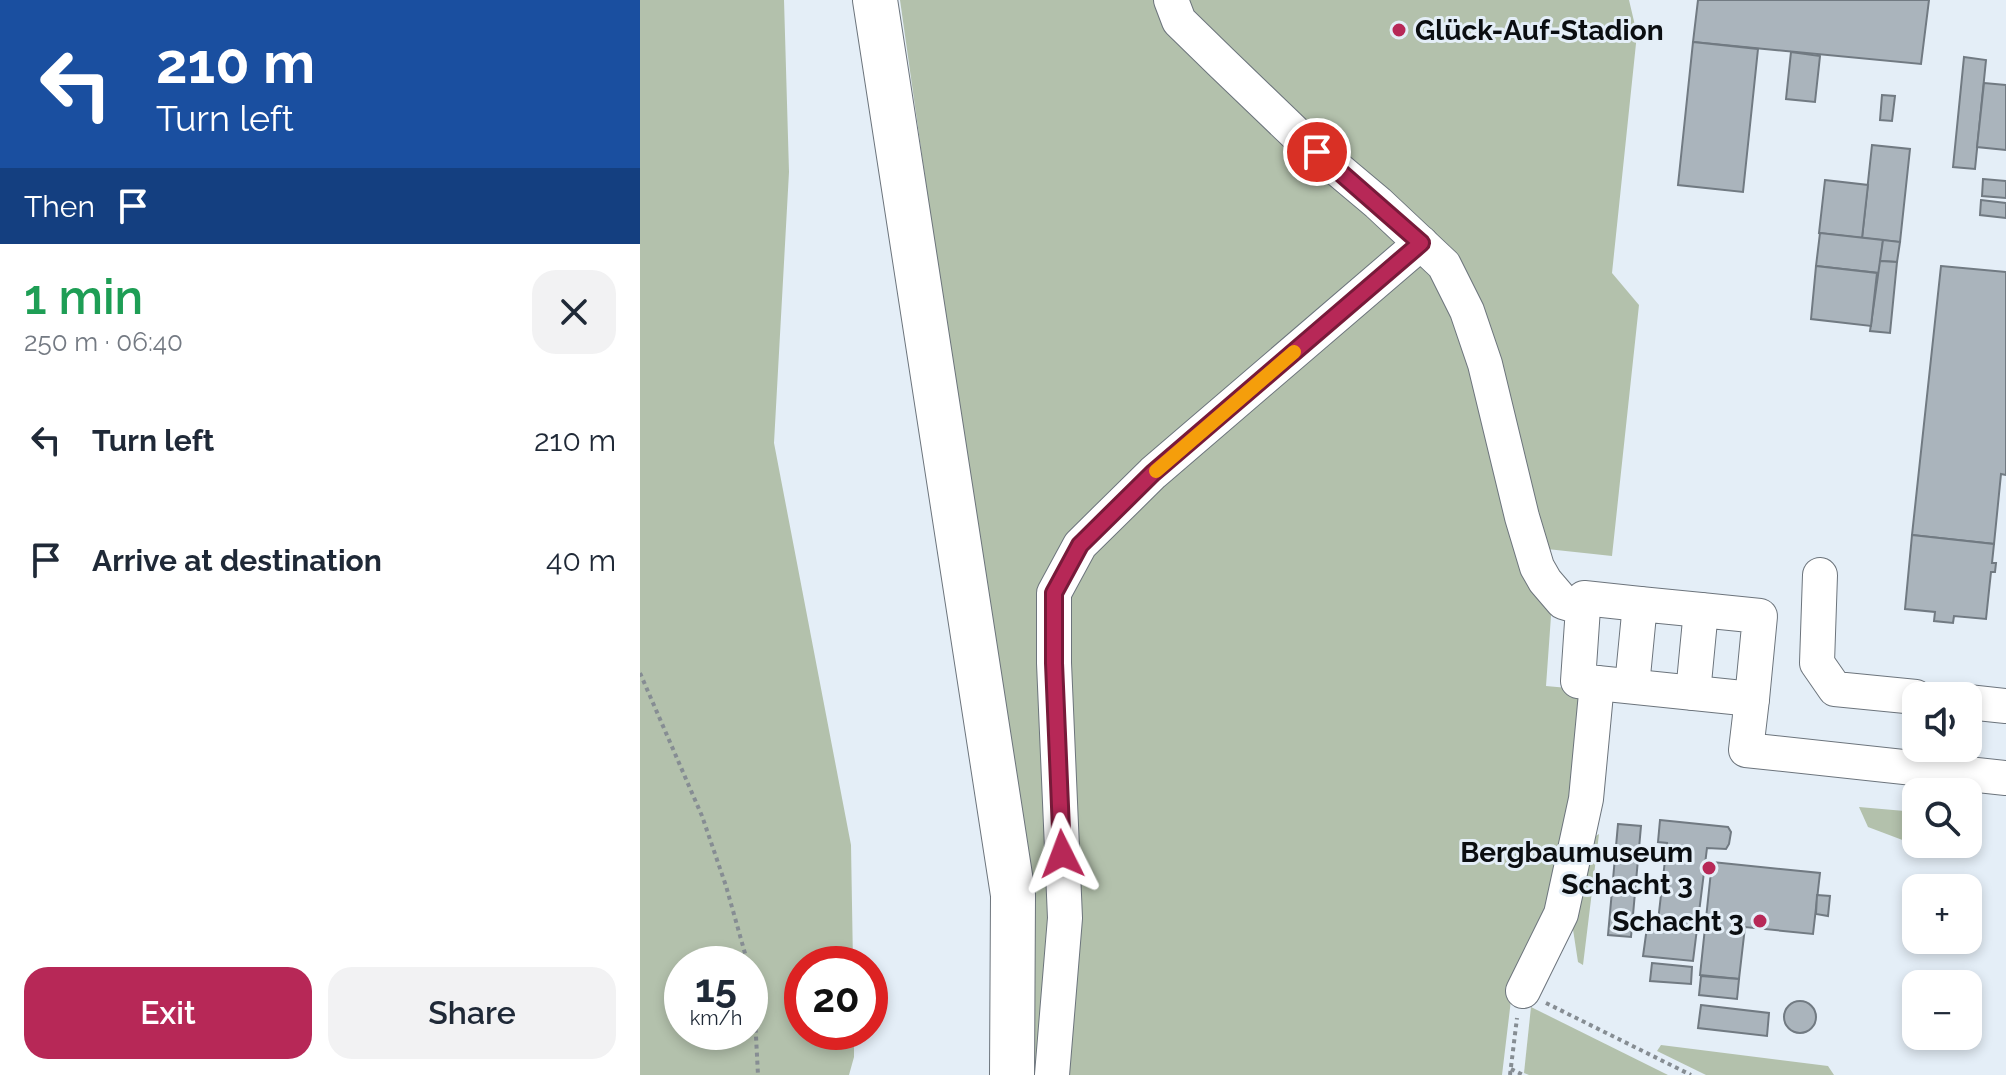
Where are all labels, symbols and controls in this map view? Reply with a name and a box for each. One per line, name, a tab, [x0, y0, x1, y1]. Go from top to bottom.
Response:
place label: Glück-Auf-Stadion	[1415, 14, 1664, 47]
marker: Glück-Auf-Stadion	[1390, 21, 1408, 39]
text: 210 m	[156, 30, 315, 96]
icon: left	[24, 32, 128, 136]
text: Turn left	[156, 97, 294, 139]
pin	[1283, 118, 1351, 186]
icon: arrive	[1295, 130, 1339, 174]
icon: arrive	[111, 184, 155, 228]
text: Then	[24, 189, 95, 224]
text: 1 min	[24, 269, 143, 325]
button: close	[532, 270, 616, 354]
text: 250 m · 06:40	[24, 327, 183, 357]
icon: left	[24, 418, 68, 462]
text: Turn left	[92, 423, 214, 458]
text: 210 m	[534, 423, 616, 458]
icon: arrive	[24, 538, 68, 582]
text: Arrive at destination	[92, 543, 382, 578]
text: 40 m	[546, 543, 616, 578]
map controls	[1902, 682, 1982, 1050]
button: sound	[1902, 682, 1982, 762]
button: search	[1902, 778, 1982, 858]
position arrow	[1020, 812, 1104, 896]
place label: Bergbaumuseum Schacht 3	[1460, 836, 1693, 901]
marker: Bergbaumuseum Schacht 3	[1700, 859, 1718, 877]
button: +	[1902, 874, 1982, 954]
place label: Schacht 3	[1612, 905, 1744, 938]
marker: Schacht 3	[1751, 912, 1769, 930]
speed limit sign: 20	[784, 946, 888, 1050]
text: 15	[695, 964, 737, 1011]
button: Exit	[24, 967, 312, 1059]
button: Share	[328, 967, 616, 1059]
button: −	[1902, 970, 1982, 1050]
text: km/h	[690, 1006, 742, 1030]

